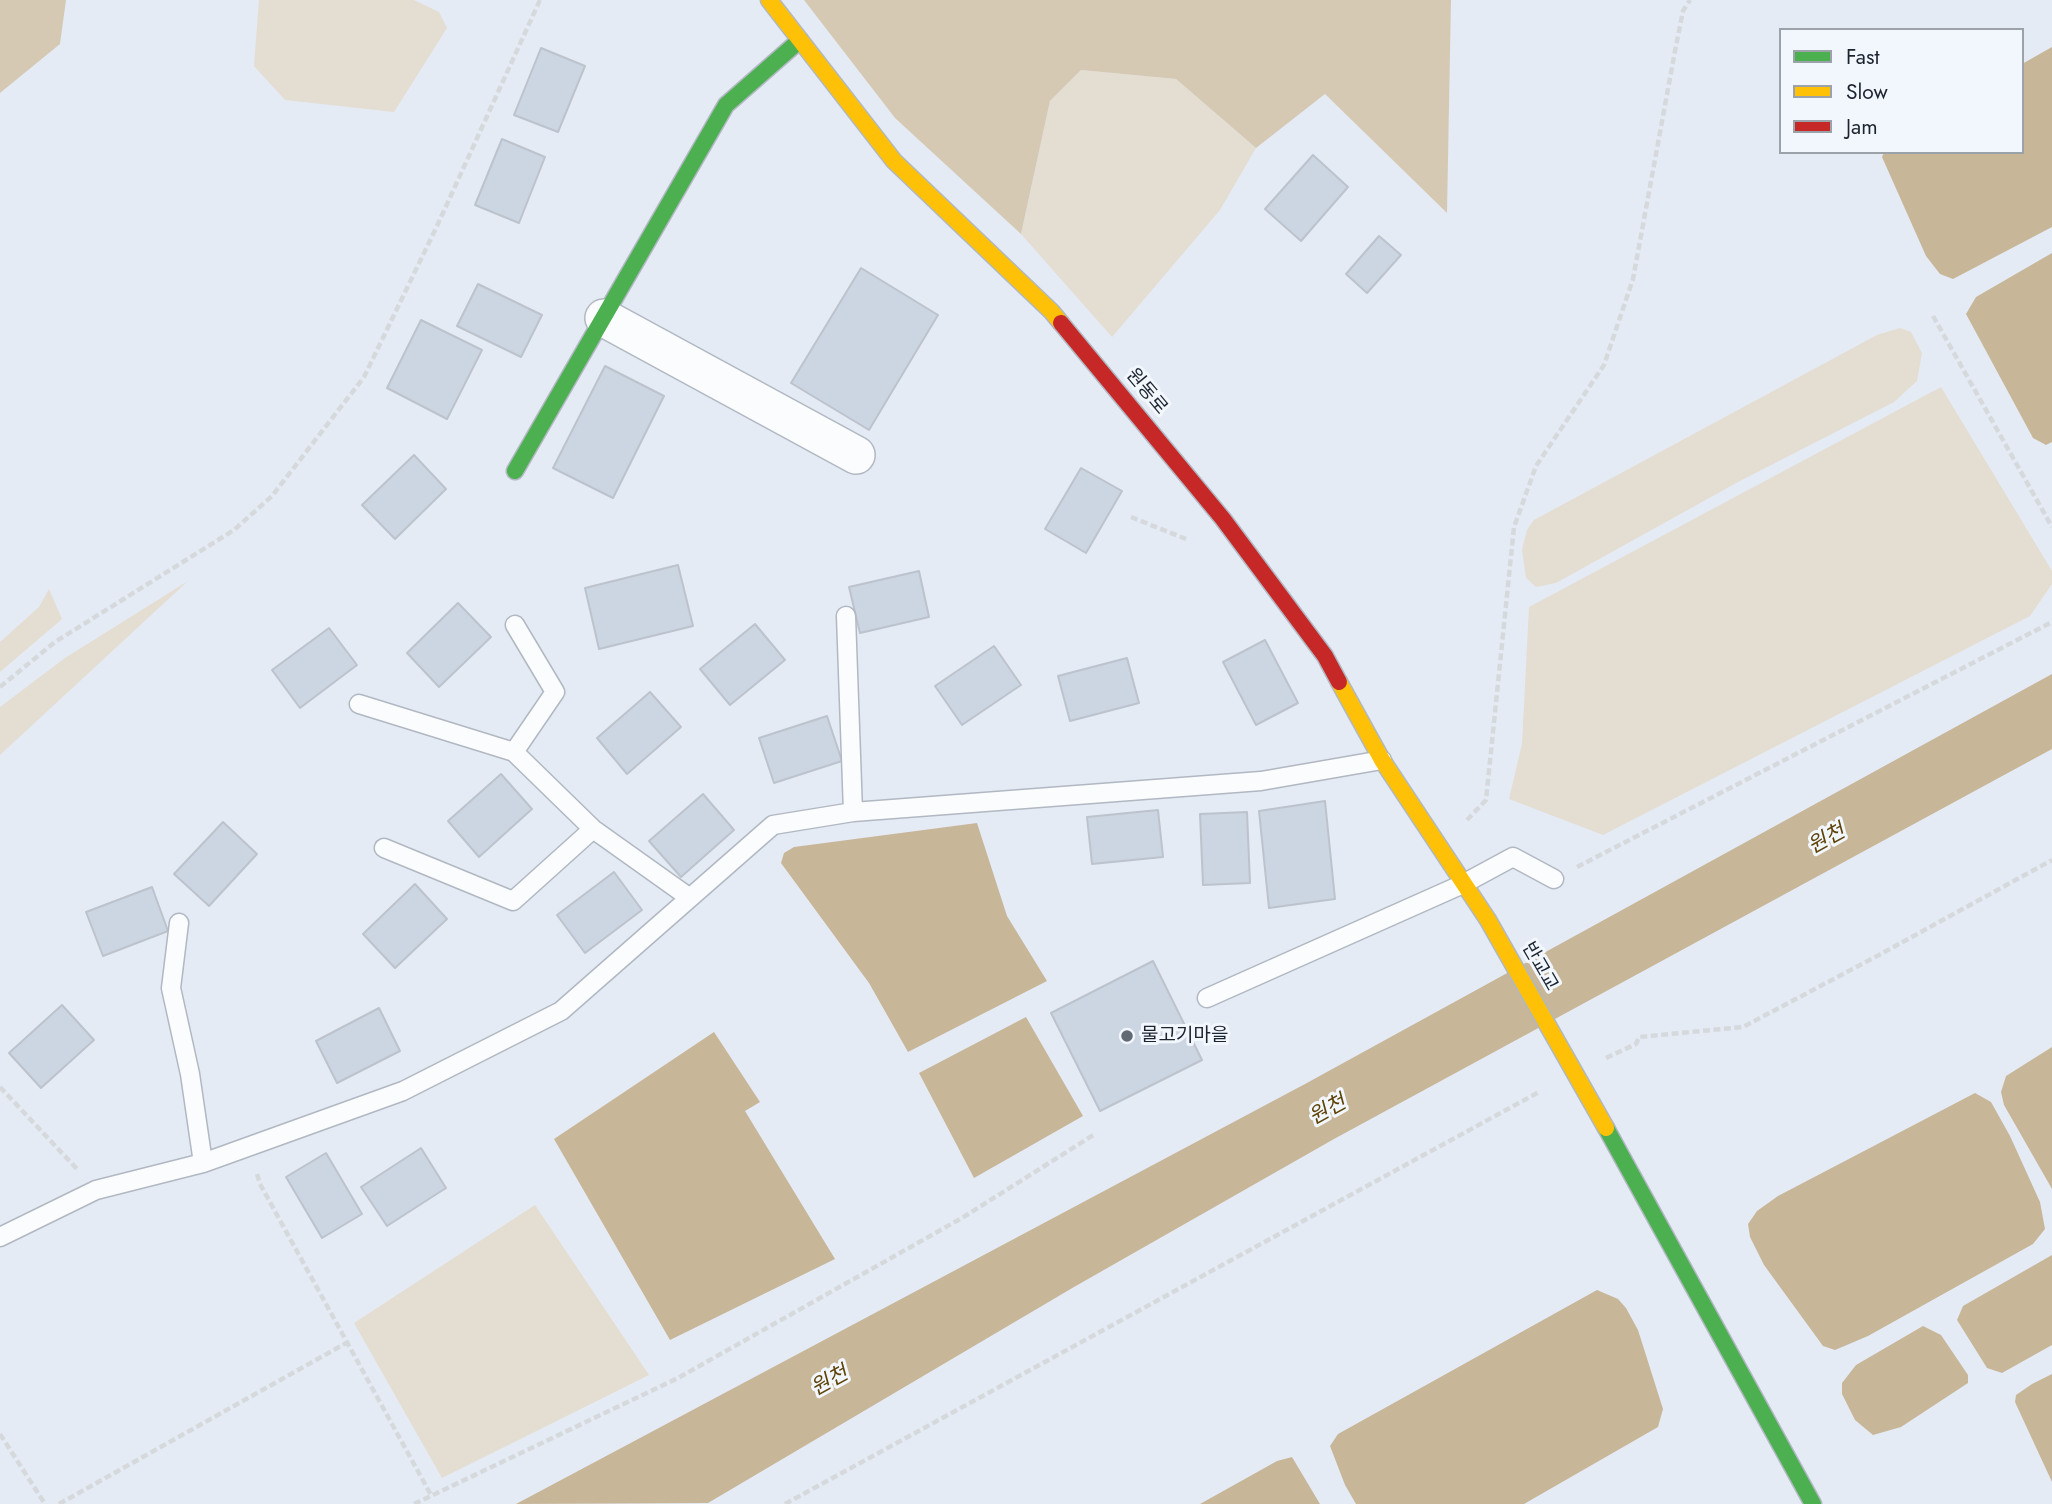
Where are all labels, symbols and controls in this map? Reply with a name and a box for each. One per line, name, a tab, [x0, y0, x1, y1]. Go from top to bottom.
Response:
legend	[1779, 28, 2024, 154]
text: Fast	[1846, 42, 1879, 72]
text: Slow	[1846, 77, 1888, 107]
text: Jam	[1846, 112, 1878, 142]
street label: 원동로	[1120, 365, 1172, 419]
water label: 원천	[1804, 820, 1850, 860]
street label: 반교교	[1516, 939, 1562, 995]
place label: 물고기마을	[1141, 1025, 1228, 1047]
marker: 물고기마을	[1119, 1028, 1135, 1044]
water label: 원천	[1305, 1091, 1351, 1131]
water label: 원천	[807, 1362, 853, 1402]

